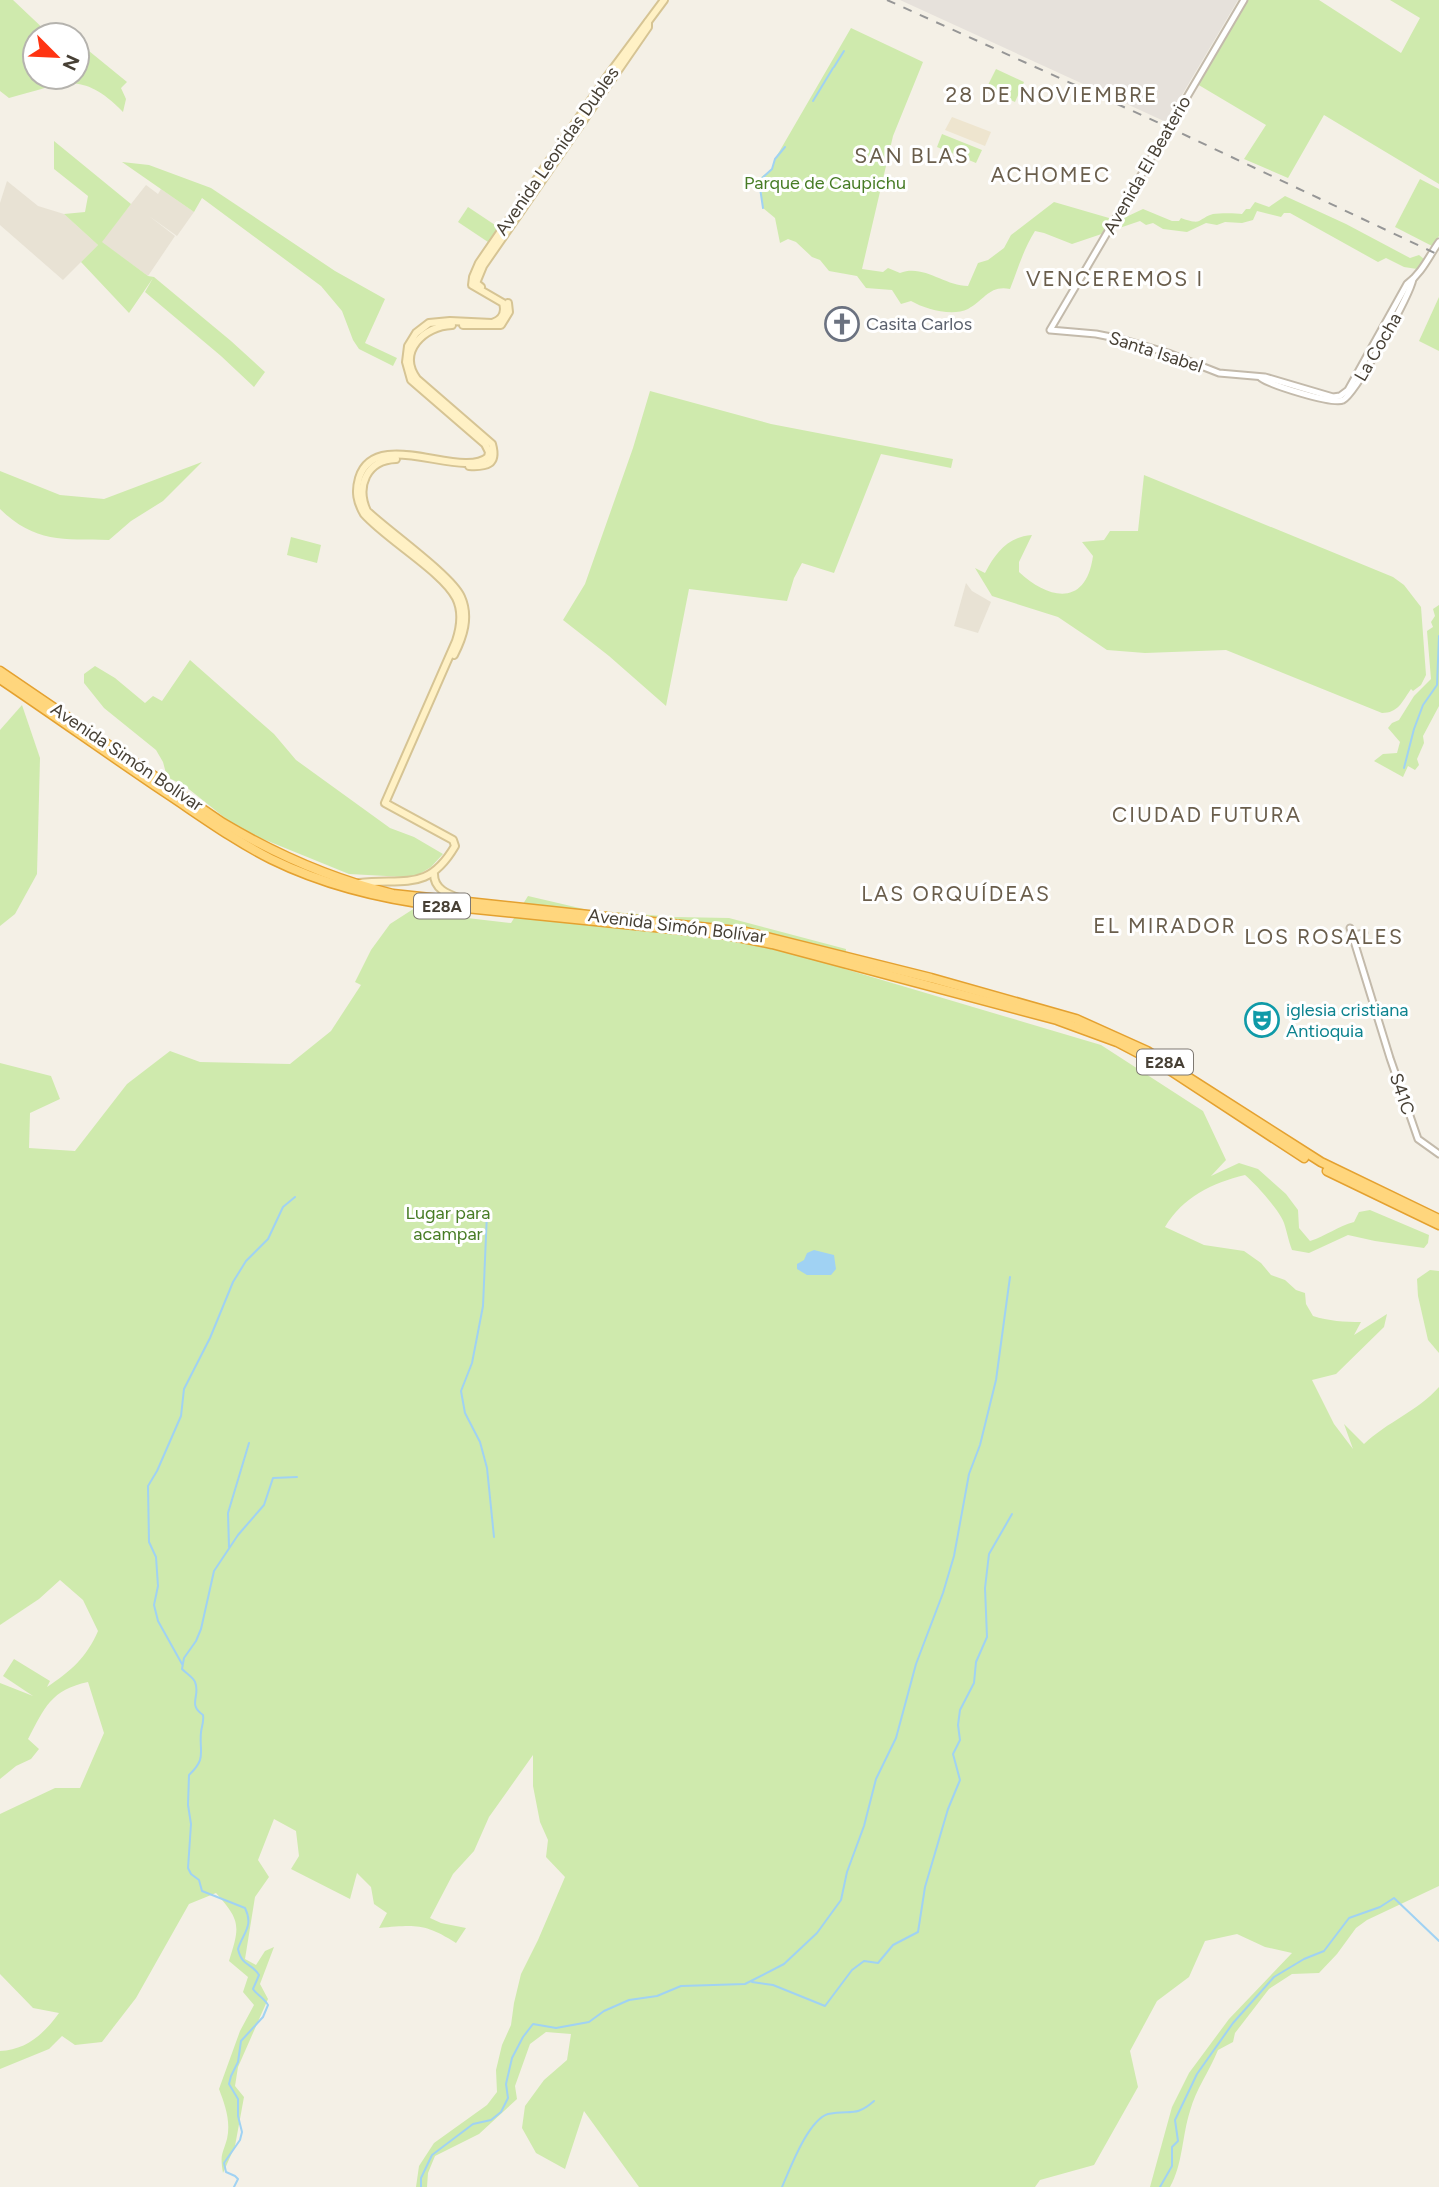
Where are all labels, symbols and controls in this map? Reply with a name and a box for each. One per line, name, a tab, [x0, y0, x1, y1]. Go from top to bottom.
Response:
north arrow	[21, 21, 91, 91]
text: N	[58, 51, 85, 74]
street label: Avenida Leonidas Dubles	[490, 62, 624, 240]
district label: 28 DE NOVIEMBRE	[945, 82, 1159, 107]
street label: Avenida El Beaterio	[1099, 92, 1195, 238]
district label: SAN BLAS	[854, 143, 970, 168]
district label: ACHOMEC	[991, 162, 1111, 187]
park label: Parque de Caupichu	[744, 172, 906, 194]
district label: VENCEREMOS I	[1026, 266, 1204, 291]
church icon: Casita Carlos	[823, 305, 861, 343]
street label: La Cocha	[1350, 309, 1406, 385]
place label: Casita Carlos	[866, 313, 972, 335]
street label: Santa Isabel	[1106, 326, 1206, 378]
street label: Avenida Simón Bolívar	[47, 698, 207, 816]
district label: CIUDAD FUTURA	[1112, 802, 1302, 827]
district label: LAS ORQUÍDEAS	[861, 881, 1051, 906]
road number: E28A	[414, 893, 470, 918]
street label: Avenida Simón Bolívar	[587, 904, 767, 948]
district label: EL MIRADOR	[1093, 913, 1237, 938]
district label: LOS ROSALES	[1244, 924, 1404, 949]
place label: iglesia cristiana Antioquia	[1286, 999, 1409, 1042]
theatre icon: iglesia cristiana Antioquia	[1243, 1001, 1281, 1039]
road number: E28A	[1137, 1050, 1193, 1074]
street label: S41C	[1385, 1070, 1419, 1118]
park label: Lugar para acampar	[406, 1202, 490, 1245]

